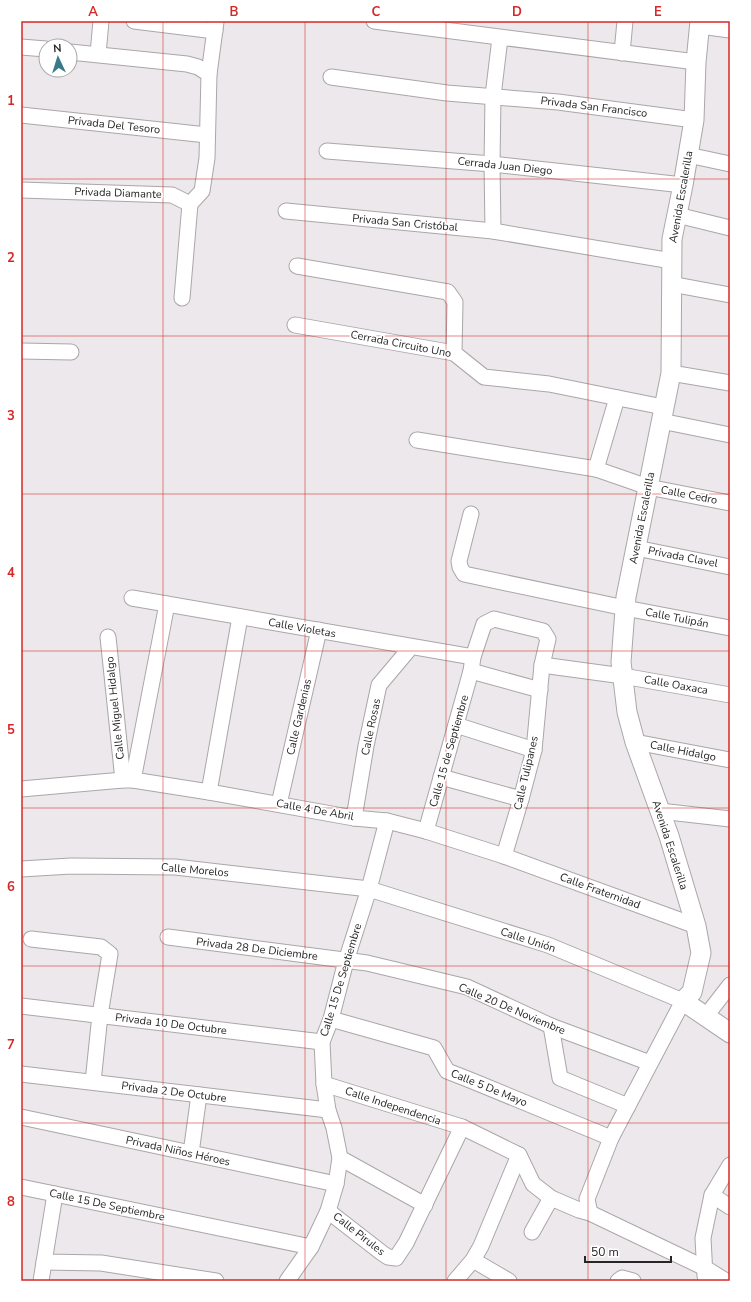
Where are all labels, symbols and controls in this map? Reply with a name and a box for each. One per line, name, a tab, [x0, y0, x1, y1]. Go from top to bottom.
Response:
text: A	[88, 3, 98, 21]
text: B	[230, 3, 239, 21]
text: C	[372, 3, 381, 21]
text: D	[512, 3, 522, 21]
text: E	[654, 3, 662, 21]
north arrow	[38, 38, 78, 78]
text: N	[53, 41, 62, 56]
text: 1	[7, 92, 15, 110]
street label: Privada San Francisco	[540, 93, 648, 121]
street label: Privada Del Tesoro	[67, 113, 161, 137]
street label: Avenida Escalerilla	[666, 150, 697, 244]
street label: Cerrada Juan Diego	[457, 154, 553, 178]
street label: Privada Diamante	[74, 184, 162, 202]
street label: Privada San Cristóbal	[352, 211, 459, 235]
text: 2	[7, 249, 15, 267]
street label: Cerrada Circuito Uno	[349, 327, 453, 361]
text: 3	[7, 407, 15, 425]
street label: Avenida Escalerilla	[626, 471, 658, 565]
street label: Calle Cedro	[659, 482, 719, 508]
street label: Privada Clavel	[647, 543, 720, 571]
text: 4	[7, 564, 15, 582]
street label: Calle Tulipán	[644, 604, 710, 632]
street label: Calle Violetas	[267, 615, 337, 641]
street label: Calle Miguel Hidalgo	[102, 656, 128, 760]
street label: Calle Oaxaca	[643, 672, 709, 698]
street label: Calle Gardenias	[283, 677, 315, 757]
street label: Calle 15 de Septiembre	[426, 693, 472, 809]
street label: Calle Rosas	[358, 697, 384, 757]
text: 5	[7, 721, 15, 739]
street label: Calle Tulipanes	[510, 734, 542, 812]
street label: Calle Hidalgo	[649, 737, 717, 765]
street label: Calle 4 De Abril	[275, 796, 356, 824]
street label: Avenida Escalerilla	[648, 798, 692, 892]
street label: Calle Morelos	[160, 860, 230, 880]
street label: Calle Fraternidad	[558, 869, 642, 913]
text: 6	[7, 878, 15, 896]
street label: Calle 15 De Septiembre	[317, 921, 365, 1039]
street label: Calle Unión	[498, 924, 558, 956]
street label: Privada 28 De Diciembre	[195, 934, 319, 964]
street label: Calle 20 De Noviembre	[456, 980, 568, 1038]
street label: Privada 10 De Octubre	[114, 1010, 228, 1038]
text: 7	[7, 1036, 15, 1054]
street label: Calle 5 De Mayo	[448, 1066, 530, 1110]
street label: Privada 2 De Octubre	[121, 1078, 228, 1106]
street label: Calle Independencia	[343, 1083, 443, 1129]
street label: Privada Niños Héroes	[124, 1133, 232, 1169]
street label: Calle 15 De Septiembre	[48, 1185, 166, 1225]
text: 8	[7, 1193, 15, 1211]
street label: Calle Pirules	[330, 1209, 388, 1259]
scale bar	[585, 1238, 671, 1264]
text: 50 m	[591, 1244, 619, 1260]

